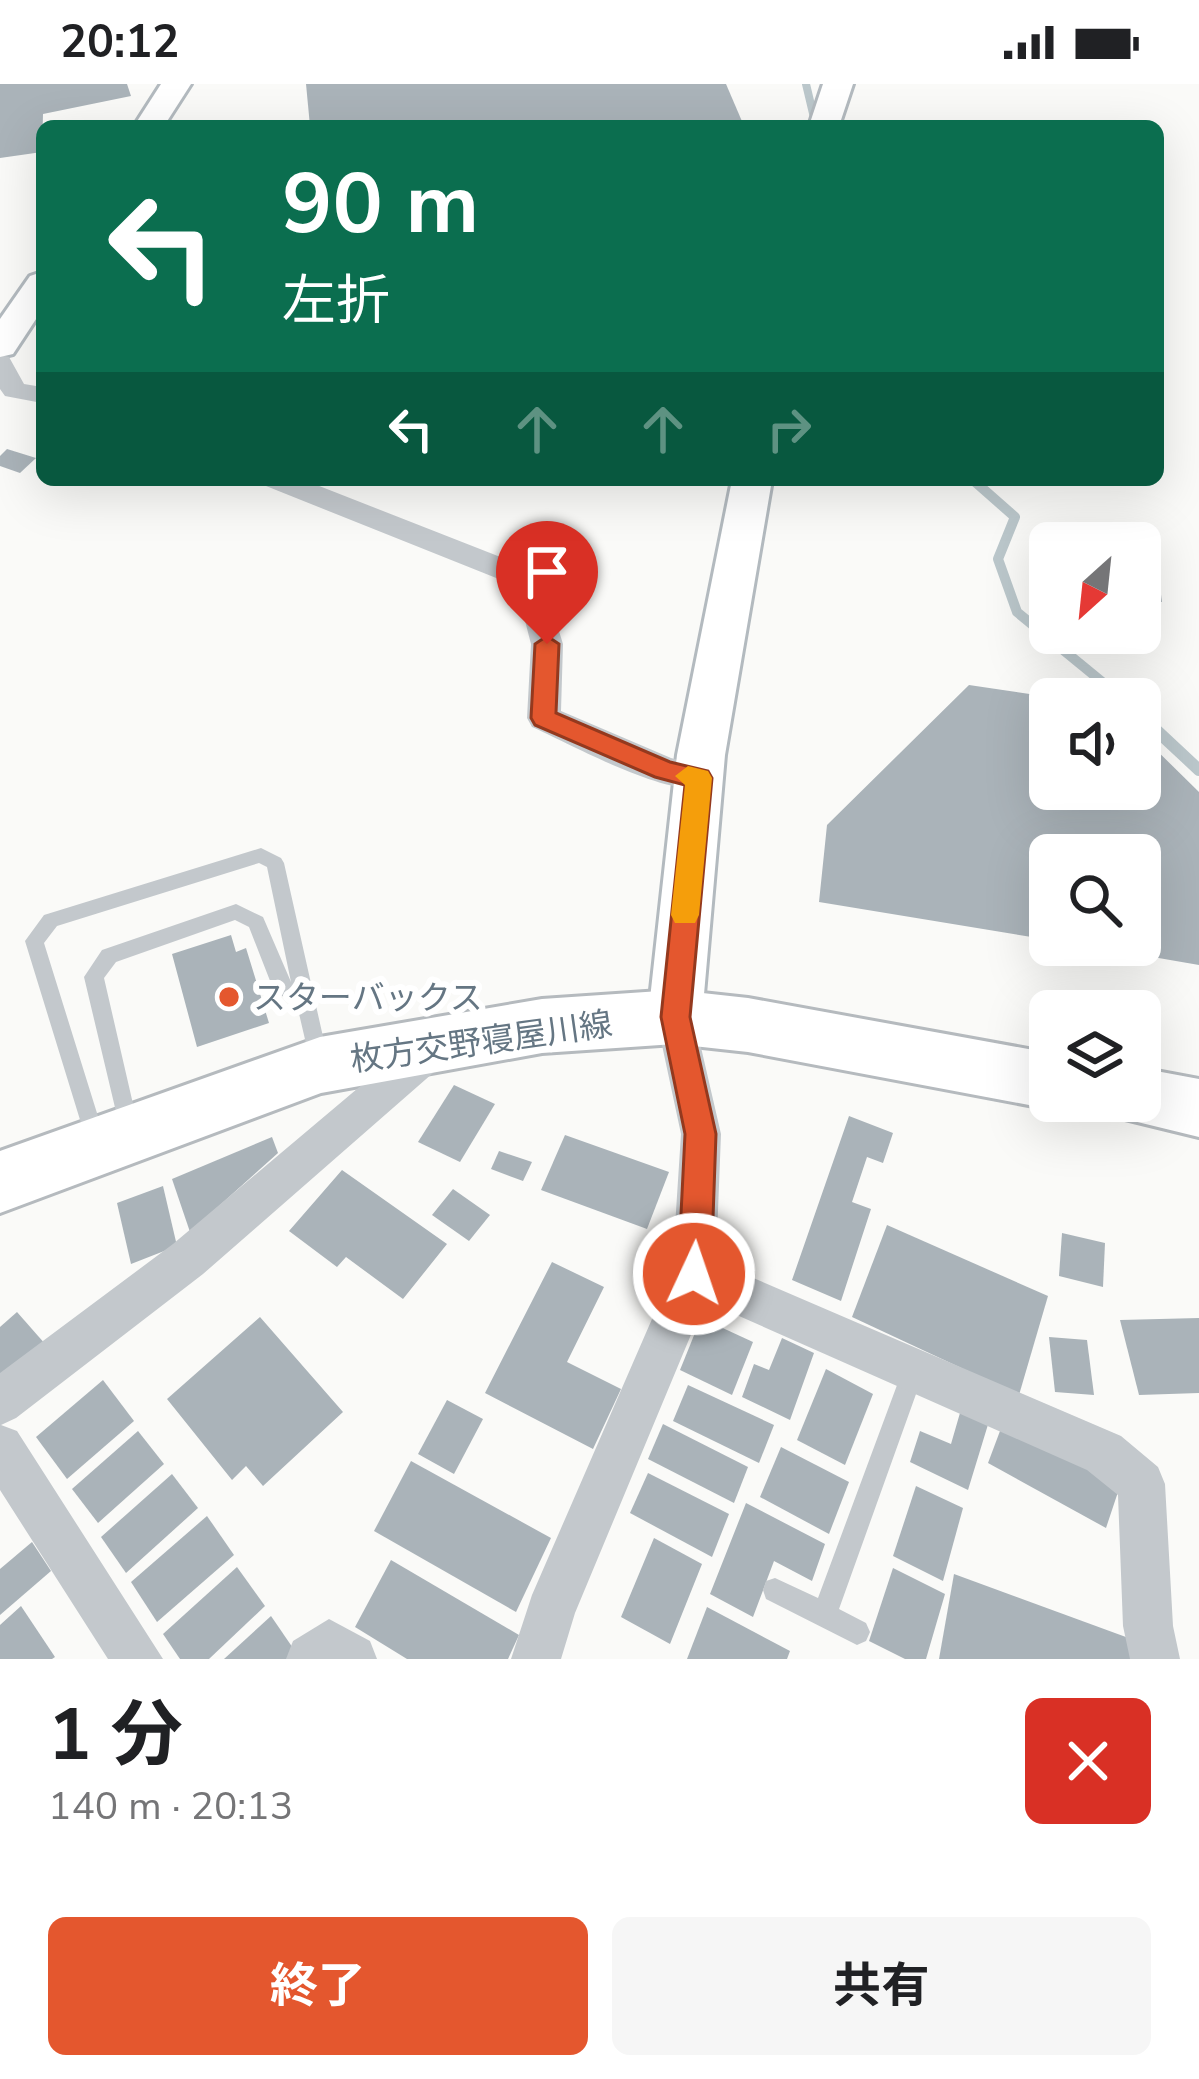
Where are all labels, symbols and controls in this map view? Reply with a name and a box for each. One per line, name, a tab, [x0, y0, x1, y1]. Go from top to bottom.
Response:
text: 20:12	[60, 12, 179, 73]
text: 90 m	[282, 147, 479, 262]
icon: left	[84, 168, 240, 324]
text: 左折	[282, 264, 390, 338]
icon: left	[378, 396, 444, 462]
icon: ahead	[504, 396, 570, 462]
icon: ahead	[630, 396, 696, 462]
icon: right	[756, 396, 822, 462]
pin	[496, 521, 598, 644]
north arrow	[1029, 522, 1161, 654]
map controls	[1029, 522, 1161, 1122]
icon: arrive	[514, 539, 580, 605]
button: sound	[1029, 678, 1161, 810]
button: search	[1029, 834, 1161, 966]
place label: スターバックス	[253, 976, 483, 1021]
marker: スターバックス	[216, 984, 242, 1010]
button: layers	[1029, 990, 1161, 1122]
street label: 枚方交野寝屋川線	[347, 1002, 615, 1083]
position arrow	[631, 1211, 757, 1337]
text: 1 分	[48, 1686, 183, 1784]
button: close	[1025, 1698, 1151, 1824]
text: 140 m · 20:13	[48, 1780, 293, 1833]
button: 終了	[48, 1917, 588, 2055]
button: 共有	[612, 1917, 1151, 2055]

